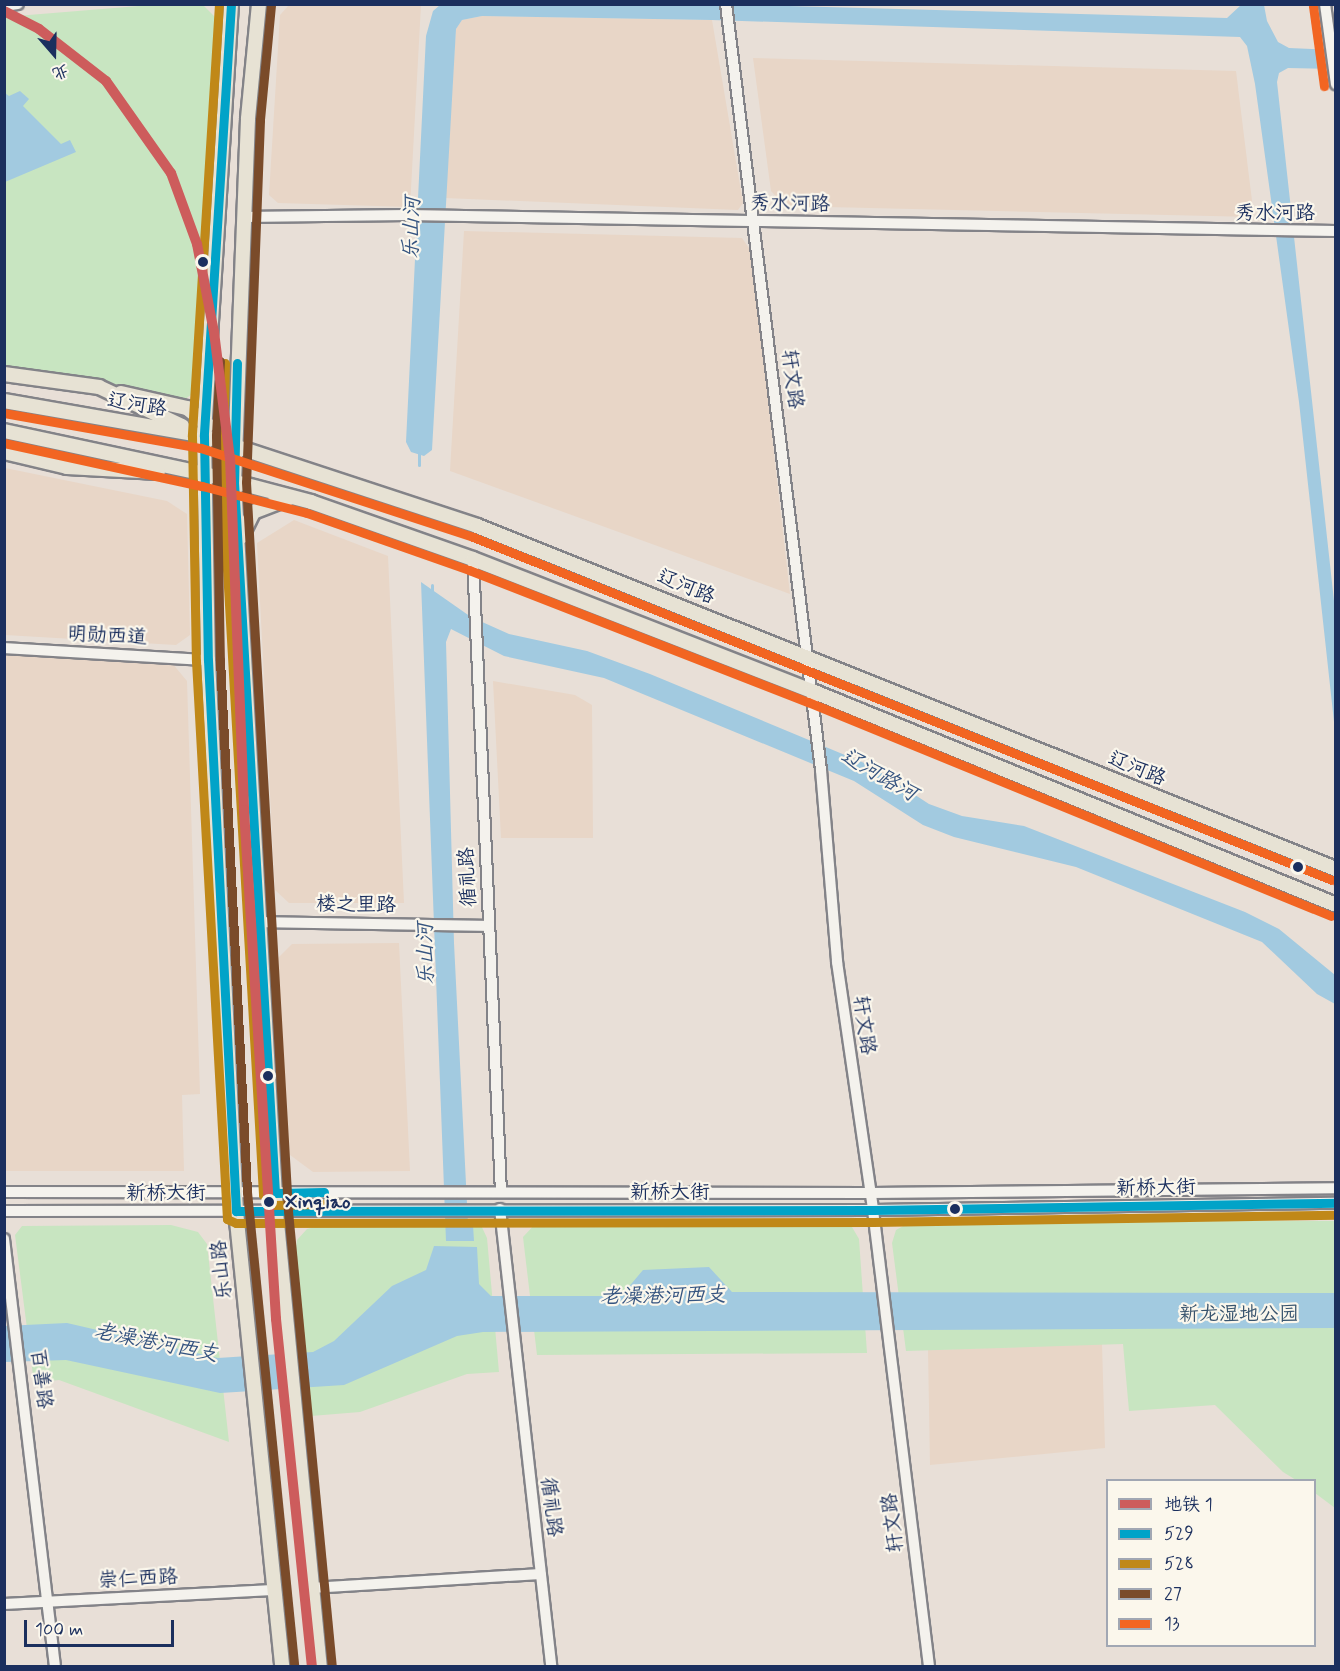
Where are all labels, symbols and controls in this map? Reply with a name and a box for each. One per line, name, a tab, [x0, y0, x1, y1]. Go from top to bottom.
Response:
north arrow	[24, 24, 84, 84]
text: 北	[49, 59, 71, 84]
street label: 秀水河路	[750, 191, 830, 217]
water label: 乐山河	[398, 196, 426, 260]
street label: 秀水河路	[1235, 201, 1315, 225]
unlabelled marker	[197, 256, 209, 268]
street label: 轩文路	[776, 348, 808, 410]
street label: 辽河路	[105, 388, 169, 422]
street label: 辽河路	[654, 565, 718, 609]
street label: 明勋西道	[66, 622, 148, 650]
water label: 辽河路河	[836, 743, 922, 807]
street label: 辽河路	[1105, 747, 1169, 791]
street label: 循礼路	[454, 846, 482, 908]
unlabelled marker	[1292, 861, 1304, 873]
street label: 楼之里路	[316, 892, 396, 918]
water label: 乐山河	[413, 922, 439, 986]
street label: 轩文路	[848, 994, 880, 1056]
unlabelled marker	[262, 1070, 274, 1082]
street label: 新桥大街	[1116, 1175, 1196, 1201]
street label: 新桥大街	[630, 1180, 710, 1204]
street label: 新桥大街	[126, 1181, 206, 1205]
place label: Xinqiao	[285, 1190, 351, 1214]
marker: Xinqiao	[258, 1191, 280, 1213]
unlabelled marker	[949, 1203, 961, 1215]
street label: 乐山路	[207, 1239, 237, 1301]
water label: 老澡港河西支	[600, 1282, 726, 1310]
park label: 新龙湿地公园	[1179, 1302, 1299, 1326]
water label: 老澡港河西支	[92, 1319, 220, 1367]
street label: 百善路	[25, 1348, 57, 1410]
street label: 循礼路	[535, 1476, 567, 1538]
legend	[1106, 1479, 1316, 1647]
street label: 轩文路	[877, 1492, 909, 1554]
text: 地铁 1	[1164, 1493, 1213, 1517]
text: 529	[1164, 1522, 1194, 1546]
text: 528	[1164, 1552, 1194, 1576]
street label: 崇仁西路	[97, 1565, 179, 1593]
text: 27	[1164, 1582, 1182, 1606]
scale bar	[27, 1608, 177, 1646]
text: 13	[1164, 1612, 1180, 1636]
text: 100 m	[35, 1618, 83, 1642]

